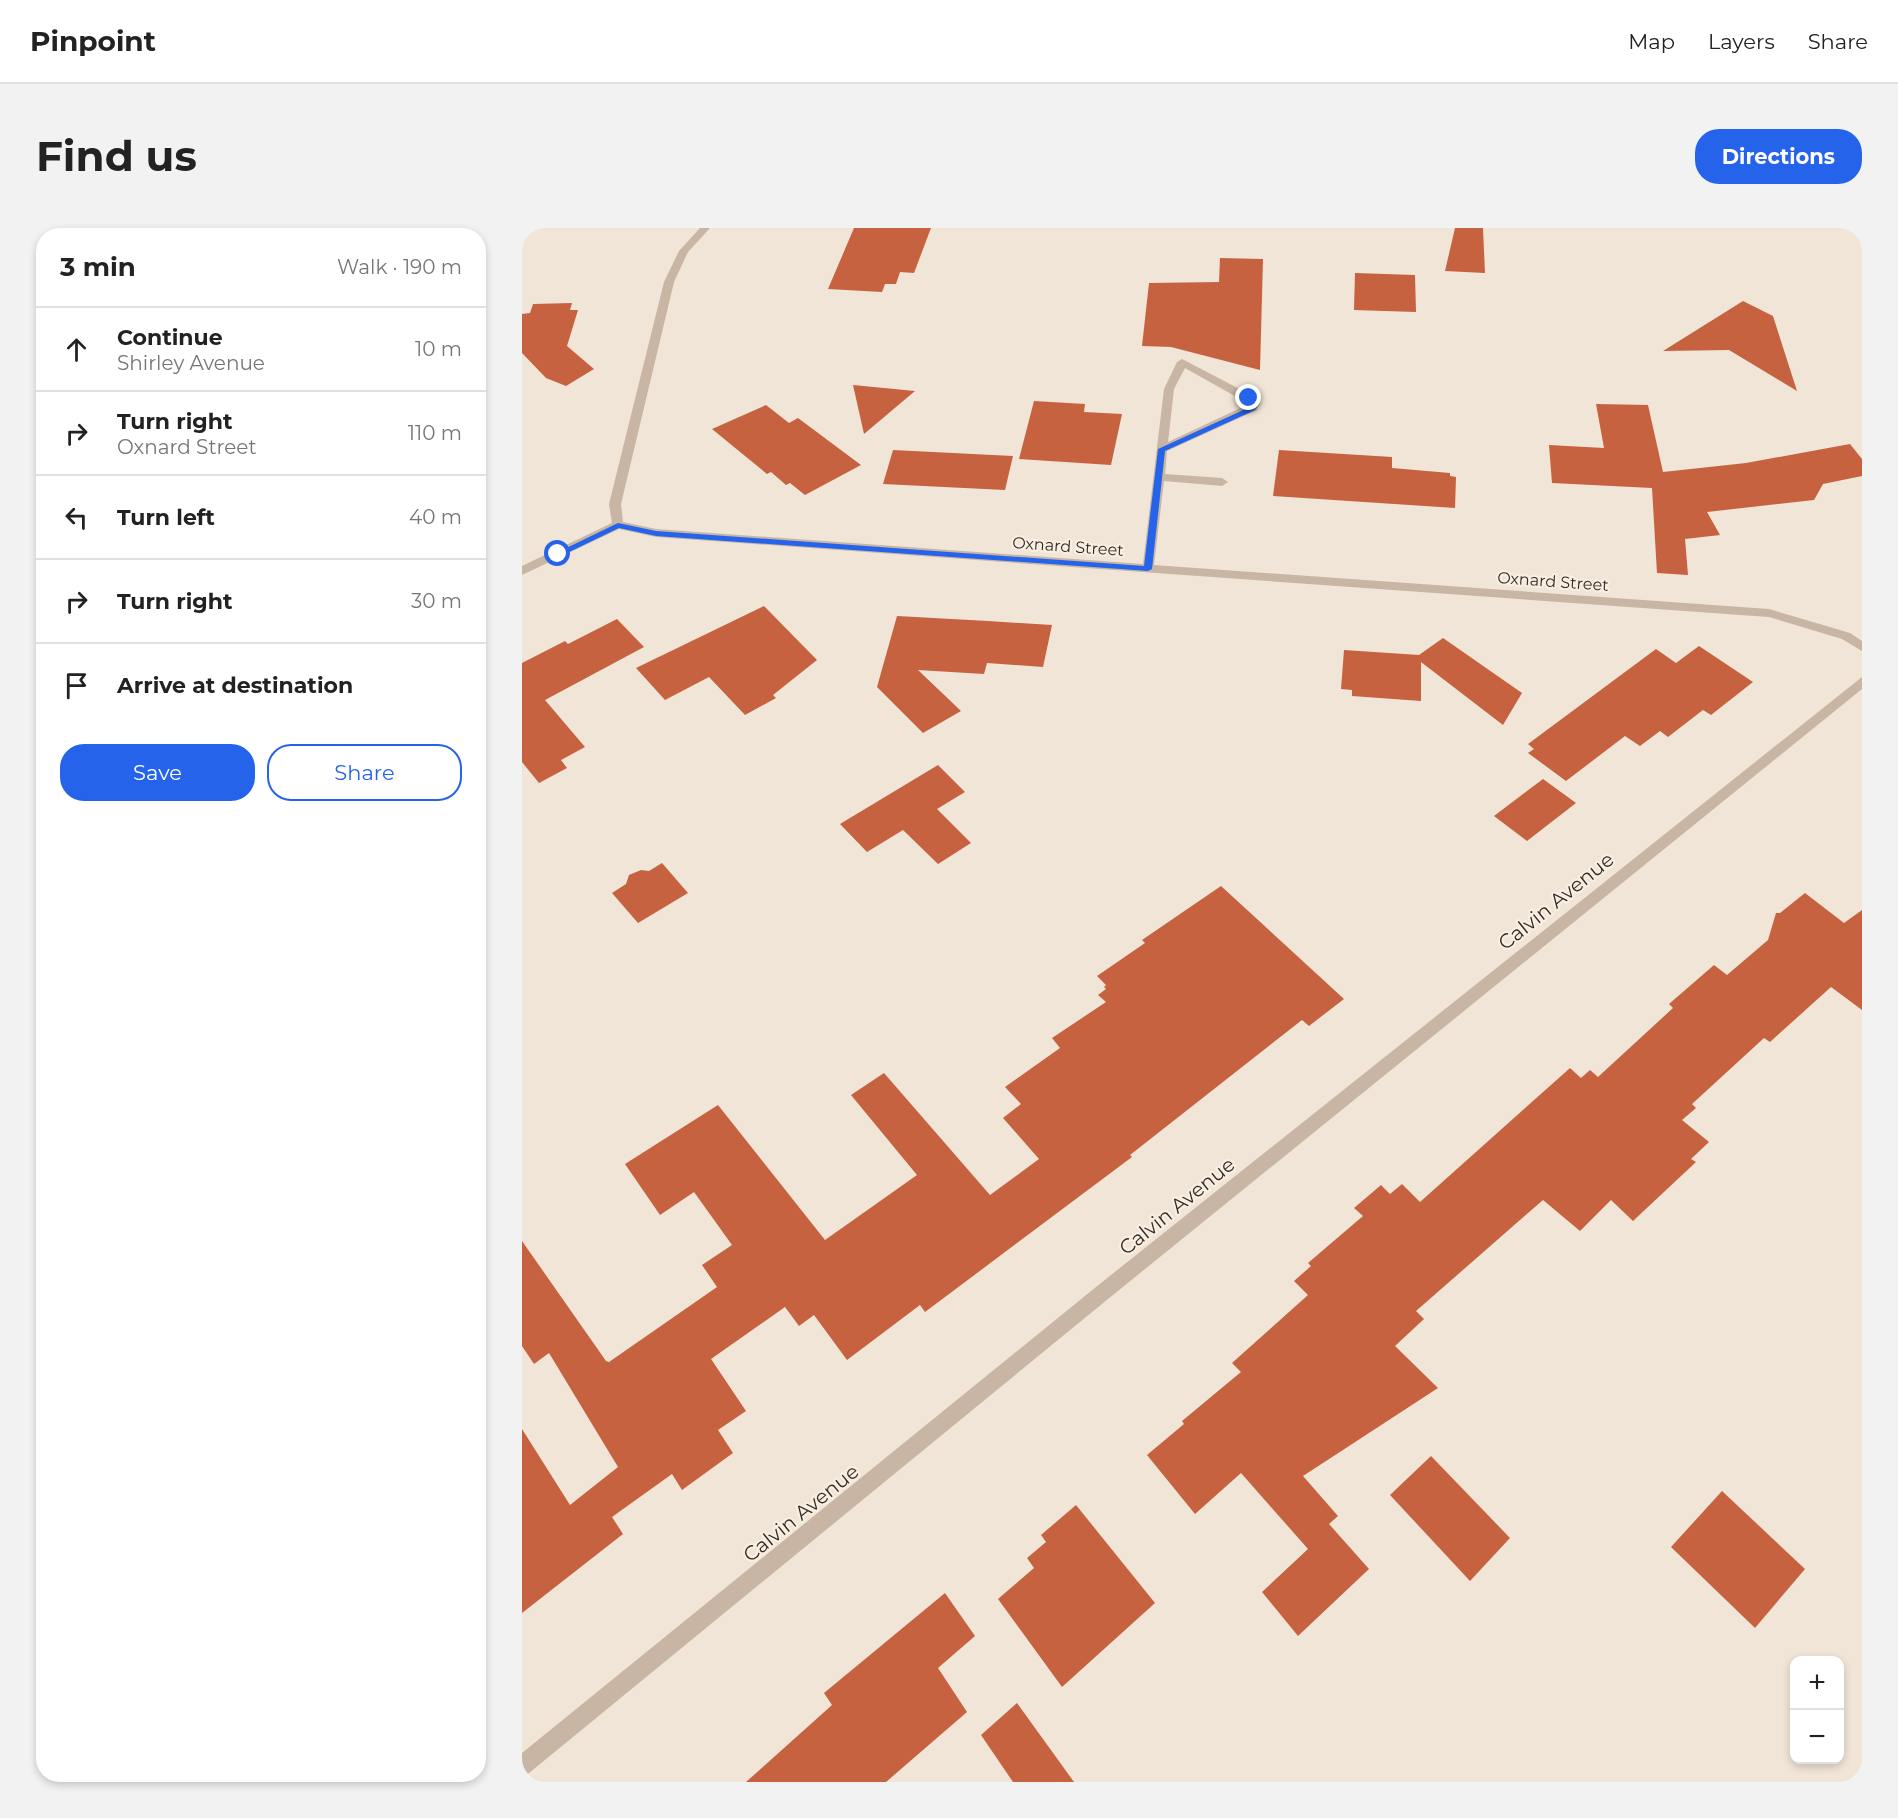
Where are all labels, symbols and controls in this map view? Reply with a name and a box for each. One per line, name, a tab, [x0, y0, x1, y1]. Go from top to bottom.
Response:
text: Pinpoint	[30, 24, 156, 58]
text: Map	[1628, 29, 1675, 54]
text: Layers	[1708, 29, 1775, 54]
text: Share	[1808, 29, 1868, 54]
button: Directions	[1695, 129, 1862, 184]
text: Find us	[36, 130, 197, 182]
text: 3 min	[60, 251, 136, 283]
text: Walk · 190 m	[337, 255, 462, 279]
text: Continue	[117, 324, 223, 351]
icon: ahead	[60, 333, 93, 366]
text: 10 m	[415, 337, 462, 361]
text: Shirley Avenue	[117, 351, 265, 375]
route end	[1235, 384, 1261, 410]
text: Turn right	[117, 408, 232, 435]
icon: right	[60, 417, 93, 450]
text: 110 m	[408, 421, 462, 445]
text: Oxnard Street	[117, 435, 257, 459]
icon: left	[60, 501, 93, 534]
text: Turn left	[117, 504, 215, 531]
text: 40 m	[409, 505, 462, 529]
street label: Oxnard Street	[1012, 533, 1125, 560]
route start	[544, 540, 570, 566]
street label: Oxnard Street	[1497, 568, 1610, 595]
icon: right	[60, 585, 93, 618]
text: Turn right	[117, 588, 232, 615]
text: 30 m	[411, 589, 462, 613]
icon: arrive	[60, 669, 93, 702]
text: Arrive at destination	[117, 672, 353, 699]
button: Save	[60, 744, 255, 801]
button: Share	[267, 744, 462, 801]
street label: Calvin Avenue	[1493, 847, 1619, 955]
street label: Calvin Avenue	[1114, 1152, 1240, 1260]
street label: Calvin Avenue	[738, 1459, 864, 1567]
map controls	[1790, 1656, 1844, 1764]
button: +	[1790, 1656, 1844, 1710]
button: −	[1790, 1710, 1844, 1764]

